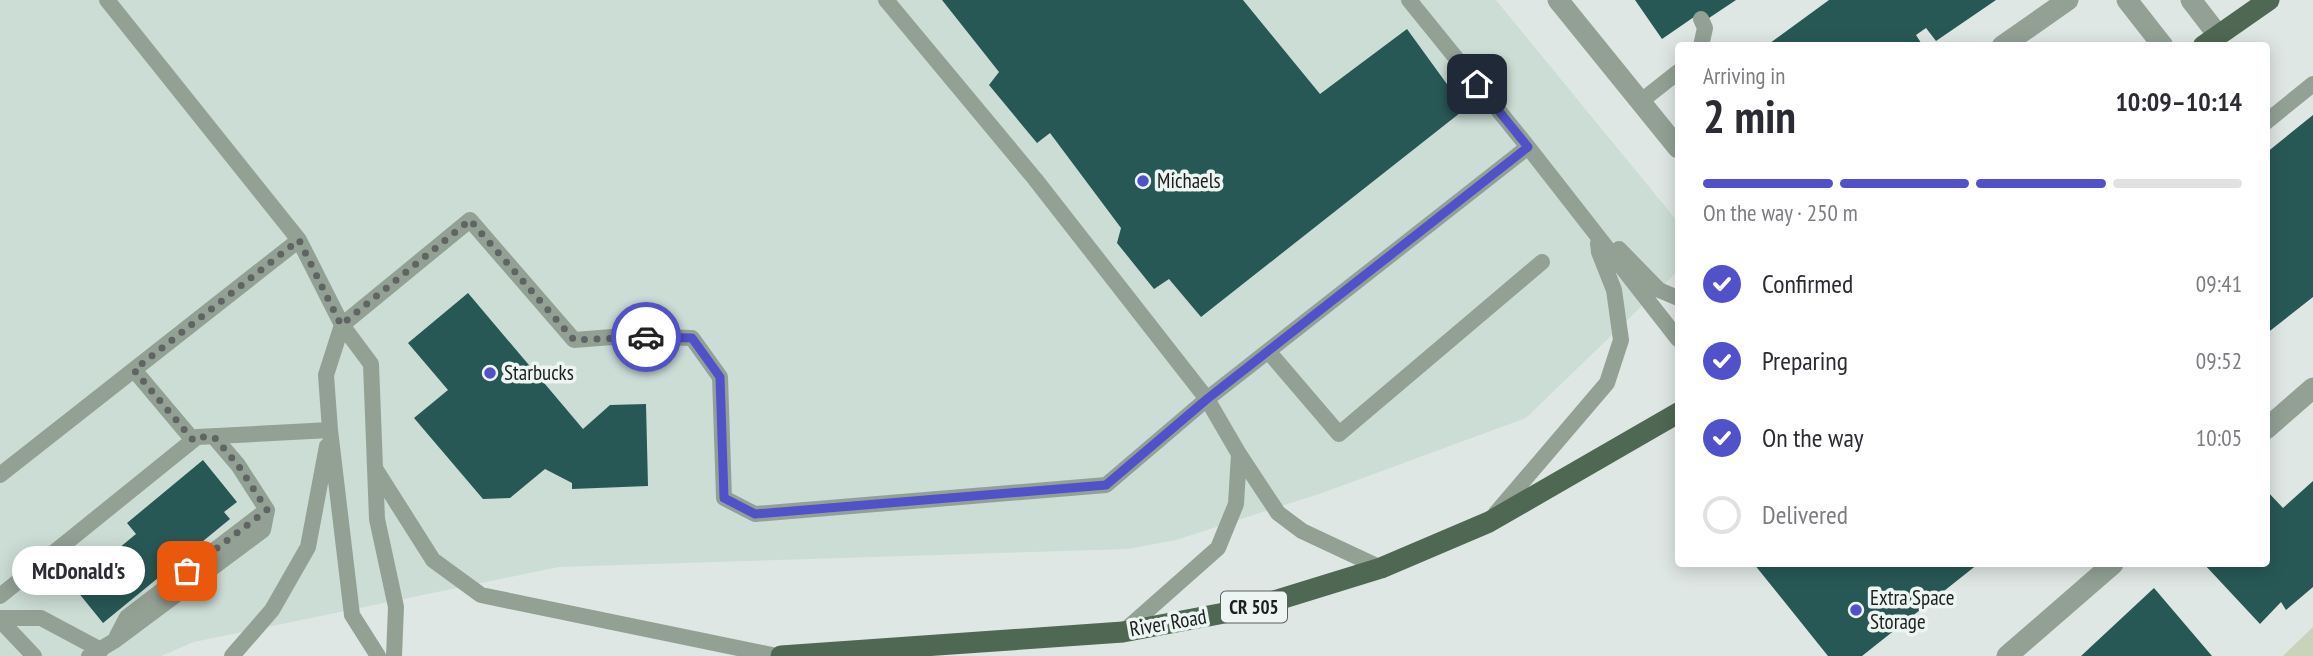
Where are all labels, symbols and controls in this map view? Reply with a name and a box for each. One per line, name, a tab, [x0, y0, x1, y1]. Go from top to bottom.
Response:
pin	[1447, 54, 1507, 114]
text: Arriving in	[1703, 61, 1785, 90]
icon: home	[1458, 65, 1496, 103]
text: 10:09–10:14	[2115, 85, 2242, 118]
text: 2 min	[1703, 86, 1796, 146]
place label: Michaels	[1157, 167, 1221, 194]
marker: Michaels	[1135, 173, 1151, 189]
text: On the way · 250 m	[1703, 198, 1858, 227]
icon: check	[1703, 265, 1741, 303]
text: Confirmed	[1762, 267, 1853, 300]
text: 09:41	[2196, 269, 2242, 298]
courier	[611, 302, 681, 372]
icon: car	[627, 318, 665, 356]
icon: check	[1703, 342, 1741, 380]
text: Preparing	[1762, 344, 1848, 377]
text: 09:52	[2196, 346, 2242, 375]
place label: Starbucks	[504, 359, 574, 386]
marker: Starbucks	[482, 365, 498, 381]
icon: check	[1703, 419, 1741, 457]
text: On the way	[1762, 421, 1864, 454]
text: 10:05	[2196, 423, 2242, 452]
text: Delivered	[1762, 498, 1848, 531]
pin	[157, 541, 217, 601]
callout: McDonald's	[12, 546, 145, 596]
icon: bag	[168, 552, 206, 590]
text: McDonald's	[32, 556, 125, 585]
place label: Extra Space Storage	[1870, 584, 1954, 635]
road number: CR 505	[1221, 592, 1287, 622]
street label: River Road	[1127, 602, 1208, 643]
marker: Extra Space Storage	[1848, 602, 1864, 618]

